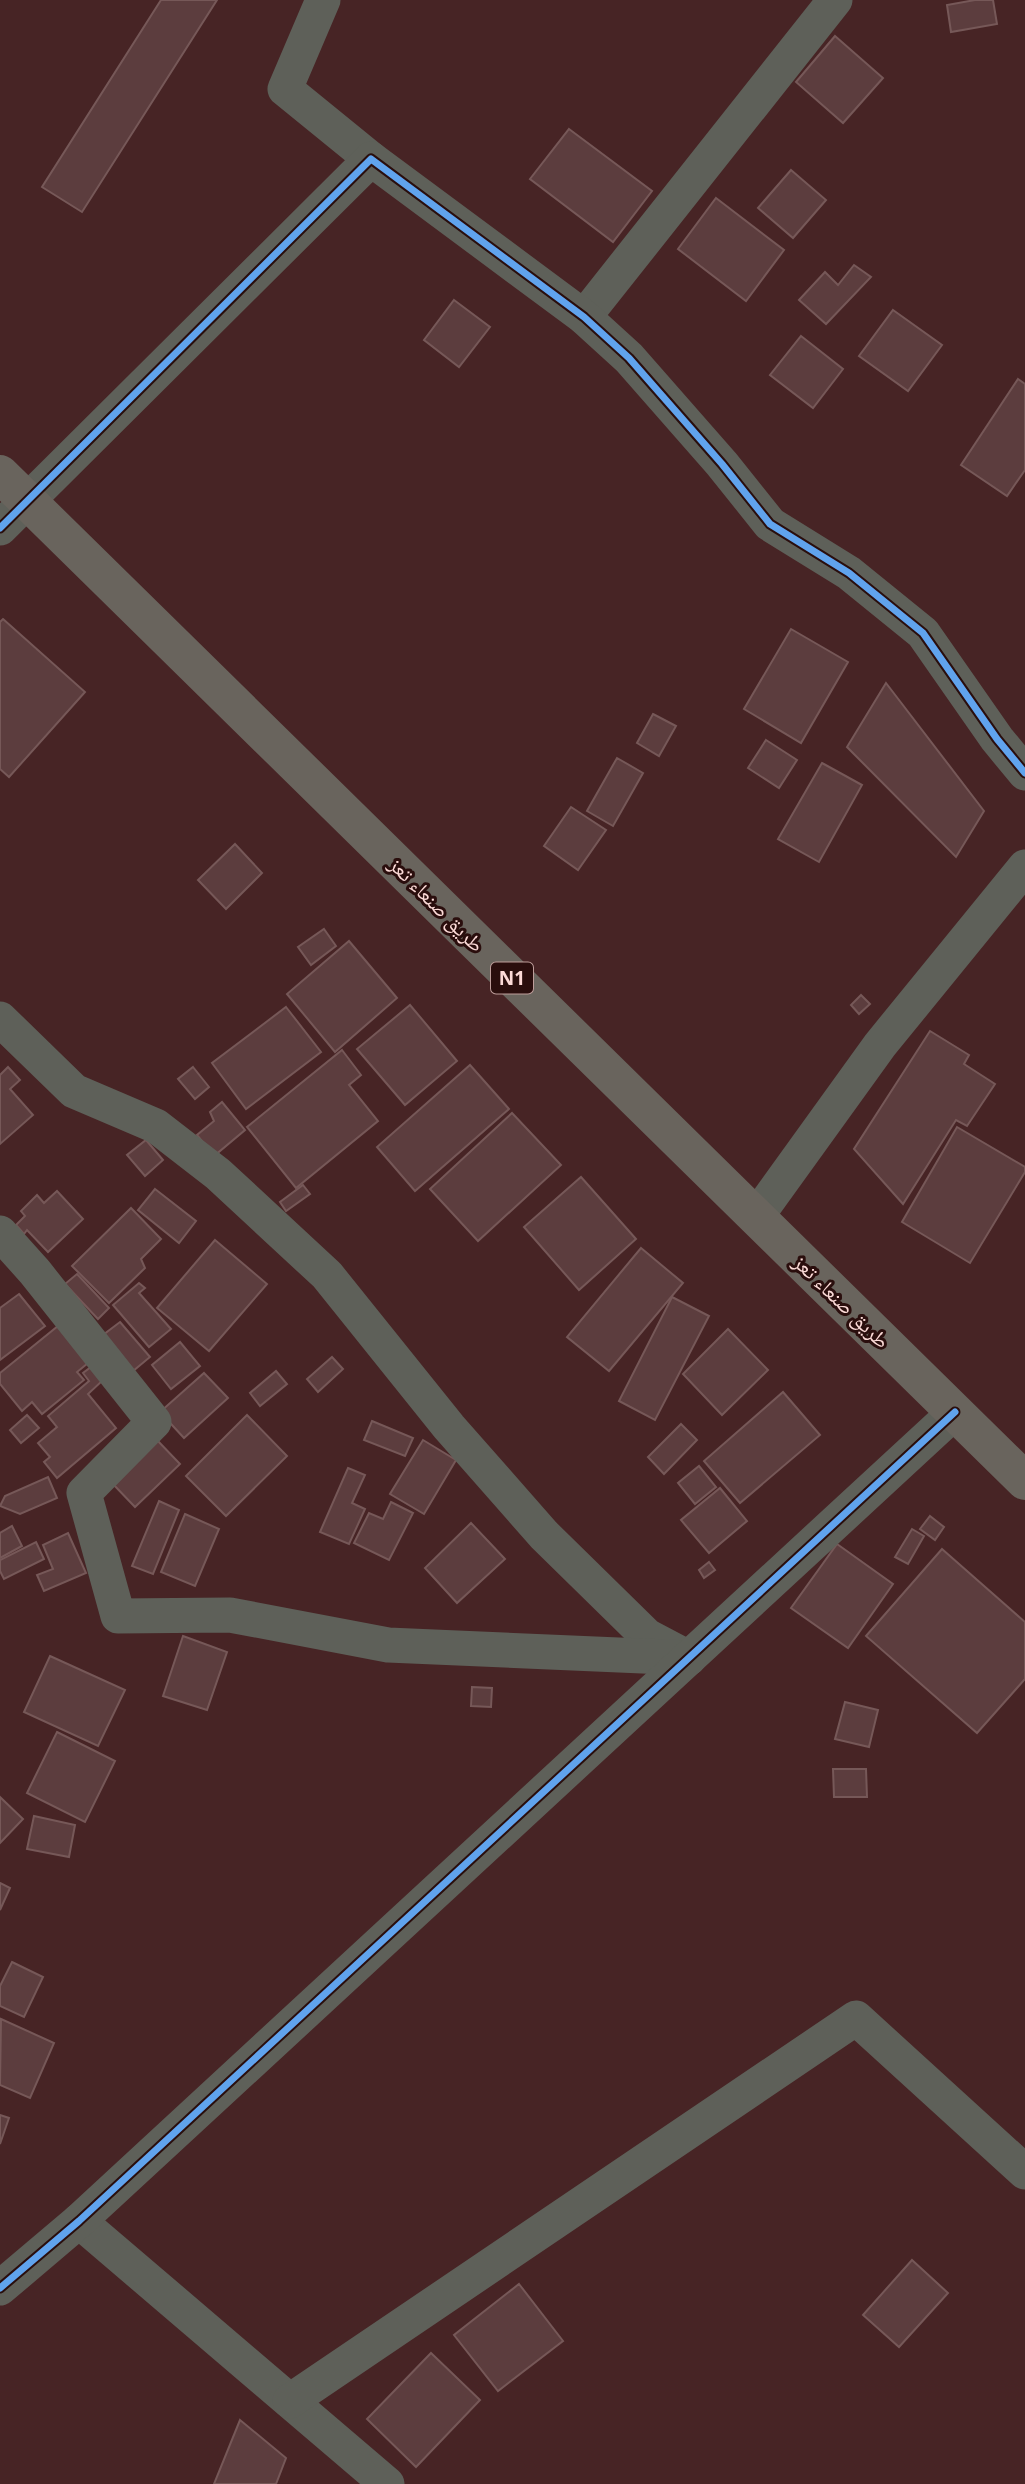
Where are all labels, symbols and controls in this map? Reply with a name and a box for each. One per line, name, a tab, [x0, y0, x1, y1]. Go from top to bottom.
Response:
street label: طريق صنعاء تعز	[382, 849, 491, 958]
road number: N1	[491, 962, 533, 994]
street label: طريق صنعاء تعز	[787, 1247, 896, 1354]

